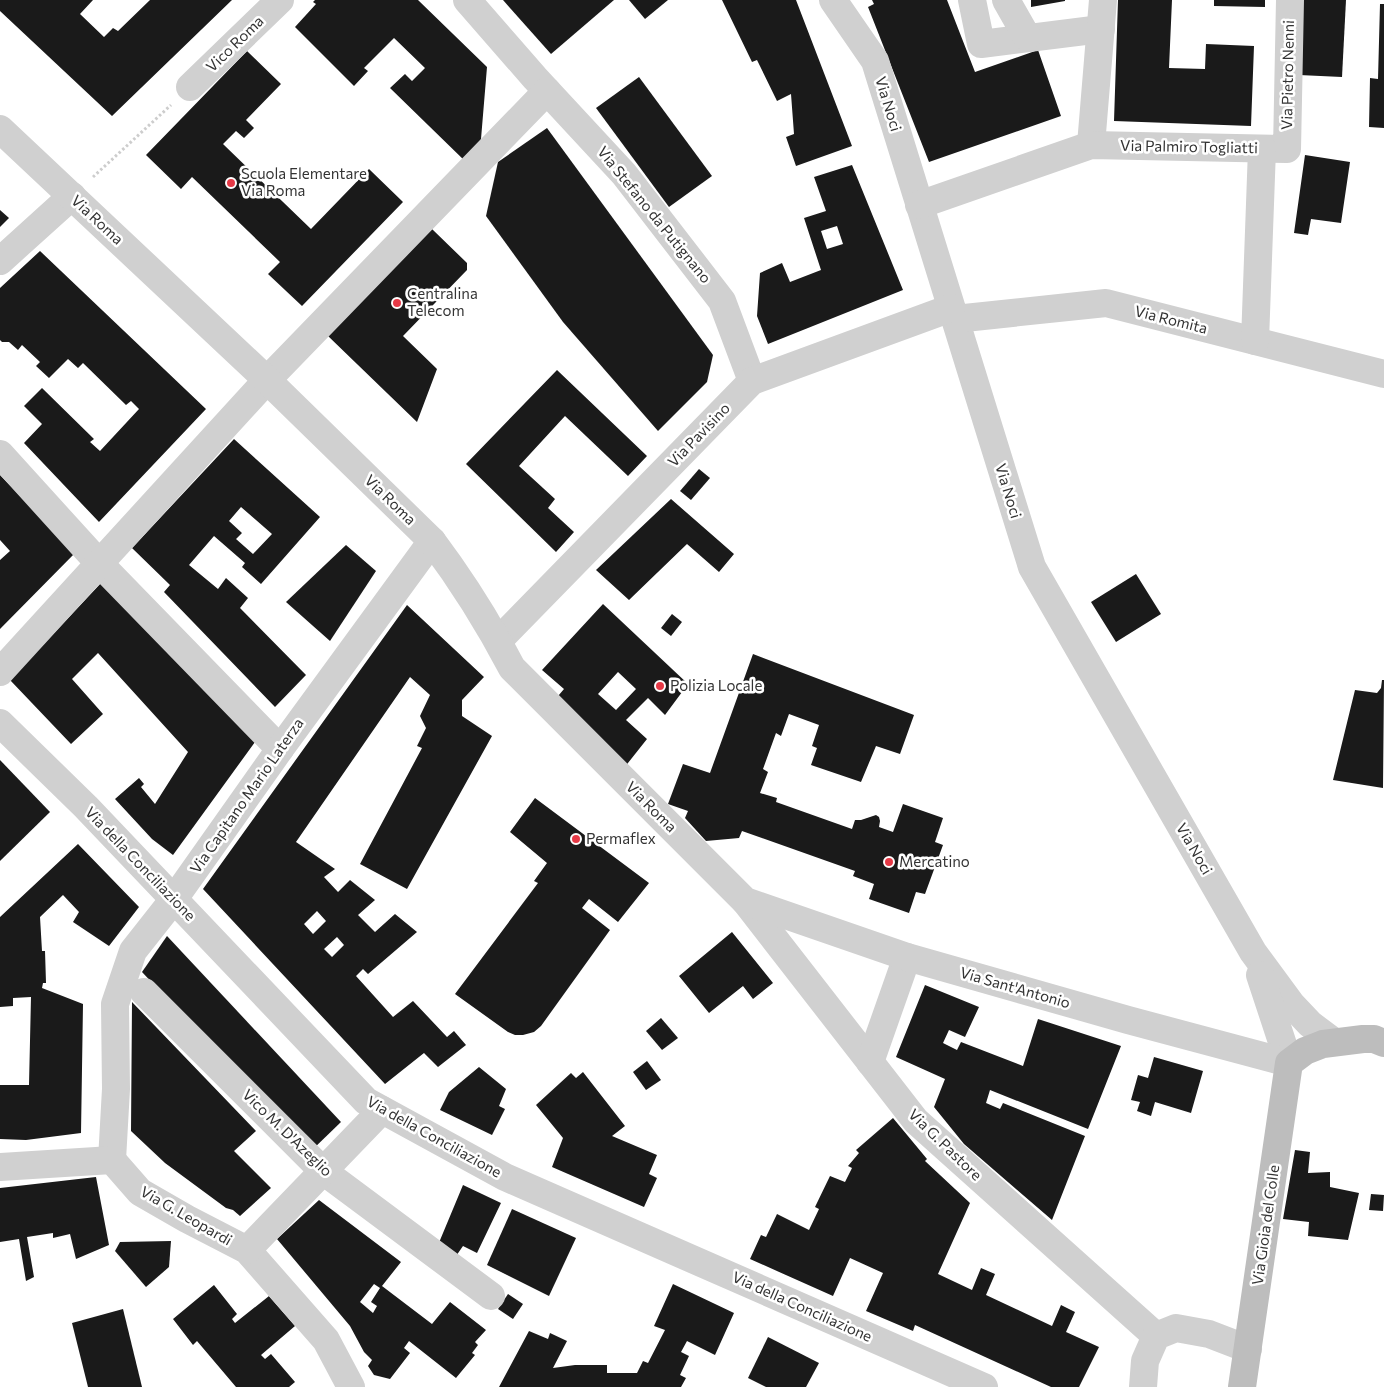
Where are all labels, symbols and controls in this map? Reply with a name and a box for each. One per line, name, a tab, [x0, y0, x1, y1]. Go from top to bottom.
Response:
street label: Vico Roma	[202, 12, 267, 75]
street label: Via Pietro Nenni	[1277, 20, 1297, 130]
street label: Via Noci	[872, 74, 906, 133]
street label: Via Palmiro Togliatti	[1120, 136, 1258, 156]
street label: Via Stefano da Putignano	[594, 142, 716, 286]
place label: Scuola Elementare Via Roma	[241, 164, 367, 199]
marker: Scuola Elementare Via Roma	[225, 177, 237, 189]
street label: Via Roma	[68, 191, 127, 248]
place label: Centralina Telecom	[407, 284, 478, 319]
marker: Centralina Telecom	[391, 297, 403, 309]
street label: Via Romita	[1133, 301, 1209, 337]
street label: Via Pavisino	[663, 399, 733, 470]
street label: Via Noci	[992, 461, 1026, 520]
street label: Via Roma	[361, 470, 420, 528]
place label: Polizia Locale	[670, 676, 762, 694]
marker: Polizia Locale	[654, 680, 666, 692]
street label: Via Capitano Mario Laterza	[186, 714, 307, 877]
street label: Via Roma	[623, 777, 681, 835]
street label: Via della Conciliazione	[82, 803, 200, 924]
street label: Via Noci	[1173, 820, 1217, 877]
place label: Permaflex	[586, 829, 656, 847]
marker: Permaflex	[570, 833, 582, 845]
place label: Mercatino	[899, 852, 970, 870]
marker: Mercatino	[883, 856, 895, 868]
street label: Via Sant'Antonio	[958, 963, 1072, 1011]
street label: Vico M. D'Azeglio	[239, 1085, 336, 1180]
street label: Via della Conciliazione	[364, 1092, 505, 1181]
street label: Via G. Pastore	[905, 1105, 986, 1184]
street label: Via Gioia del Colle	[1248, 1163, 1282, 1286]
street label: Via G. Leopardi	[138, 1182, 235, 1249]
street label: Via della Conciliazione	[730, 1267, 875, 1345]

